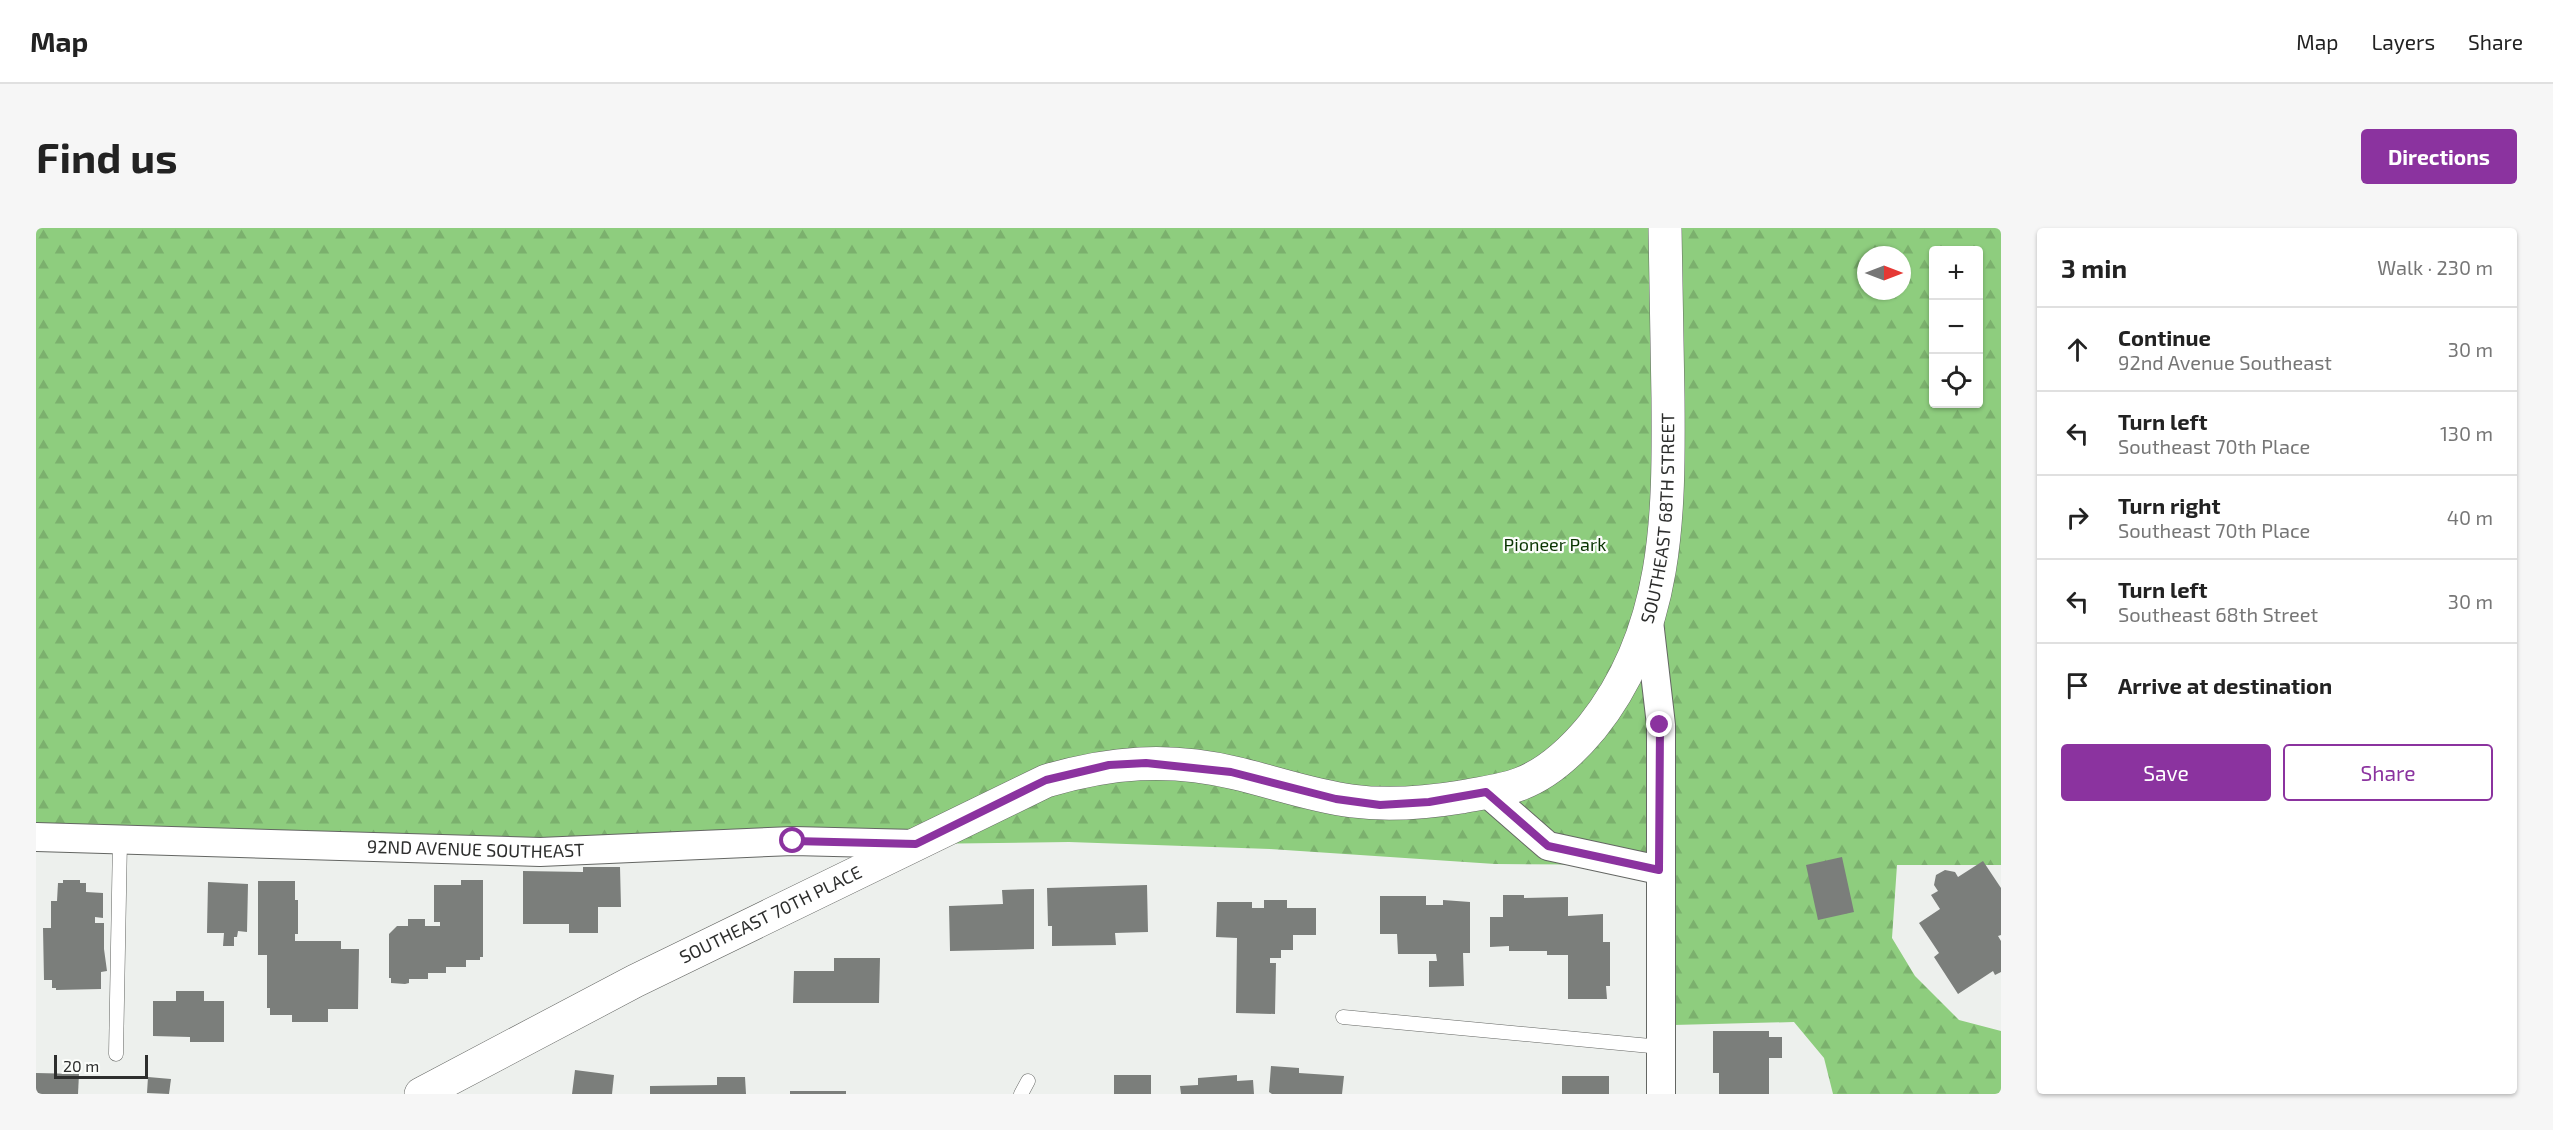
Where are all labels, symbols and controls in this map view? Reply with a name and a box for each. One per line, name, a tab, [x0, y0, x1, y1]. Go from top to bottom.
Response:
text: Map	[30, 24, 88, 58]
text: Map	[2296, 29, 2338, 54]
text: Layers	[2371, 29, 2435, 54]
text: Share	[2468, 29, 2523, 54]
button: Directions	[2361, 129, 2517, 184]
text: Find us	[36, 131, 178, 181]
north arrow	[1857, 246, 1911, 300]
map controls	[1929, 246, 1983, 408]
button: +	[1929, 246, 1983, 300]
text: 3 min	[2061, 252, 2127, 283]
text: Walk · 230 m	[2377, 255, 2493, 279]
button: −	[1929, 300, 1983, 354]
text: Continue	[2118, 324, 2211, 350]
icon: ahead	[2061, 333, 2094, 366]
text: 30 m	[2448, 337, 2493, 361]
text: 92nd Avenue Southeast	[2118, 350, 2332, 374]
button: locate	[1929, 354, 1983, 408]
text: Turn left	[2118, 408, 2207, 434]
street label: SOUTHEAST 68TH STREET	[1635, 412, 1678, 626]
icon: left	[2061, 417, 2094, 450]
text: 130 m	[2440, 421, 2493, 445]
text: Southeast 70th Place	[2118, 434, 2310, 458]
text: Turn right	[2118, 492, 2220, 518]
icon: right	[2061, 501, 2094, 534]
text: 40 m	[2447, 505, 2493, 529]
text: Southeast 70th Place	[2118, 518, 2310, 542]
park label: Pioneer Park	[1504, 533, 1606, 555]
text: Turn left	[2118, 576, 2207, 602]
icon: left	[2061, 585, 2094, 618]
text: 30 m	[2448, 589, 2493, 613]
text: Southeast 68th Street	[2118, 602, 2318, 626]
icon: arrive	[2061, 669, 2094, 702]
text: Arrive at destination	[2118, 672, 2332, 698]
route end	[1646, 711, 1672, 737]
button: Save	[2061, 744, 2271, 801]
button: Share	[2283, 744, 2493, 801]
route start	[779, 827, 805, 853]
street label: 92ND AVENUE SOUTHEAST	[367, 835, 586, 862]
street label: SOUTHEAST 70TH PLACE	[676, 860, 865, 968]
scale bar	[54, 1052, 148, 1080]
text: 20 m	[63, 1056, 99, 1075]

